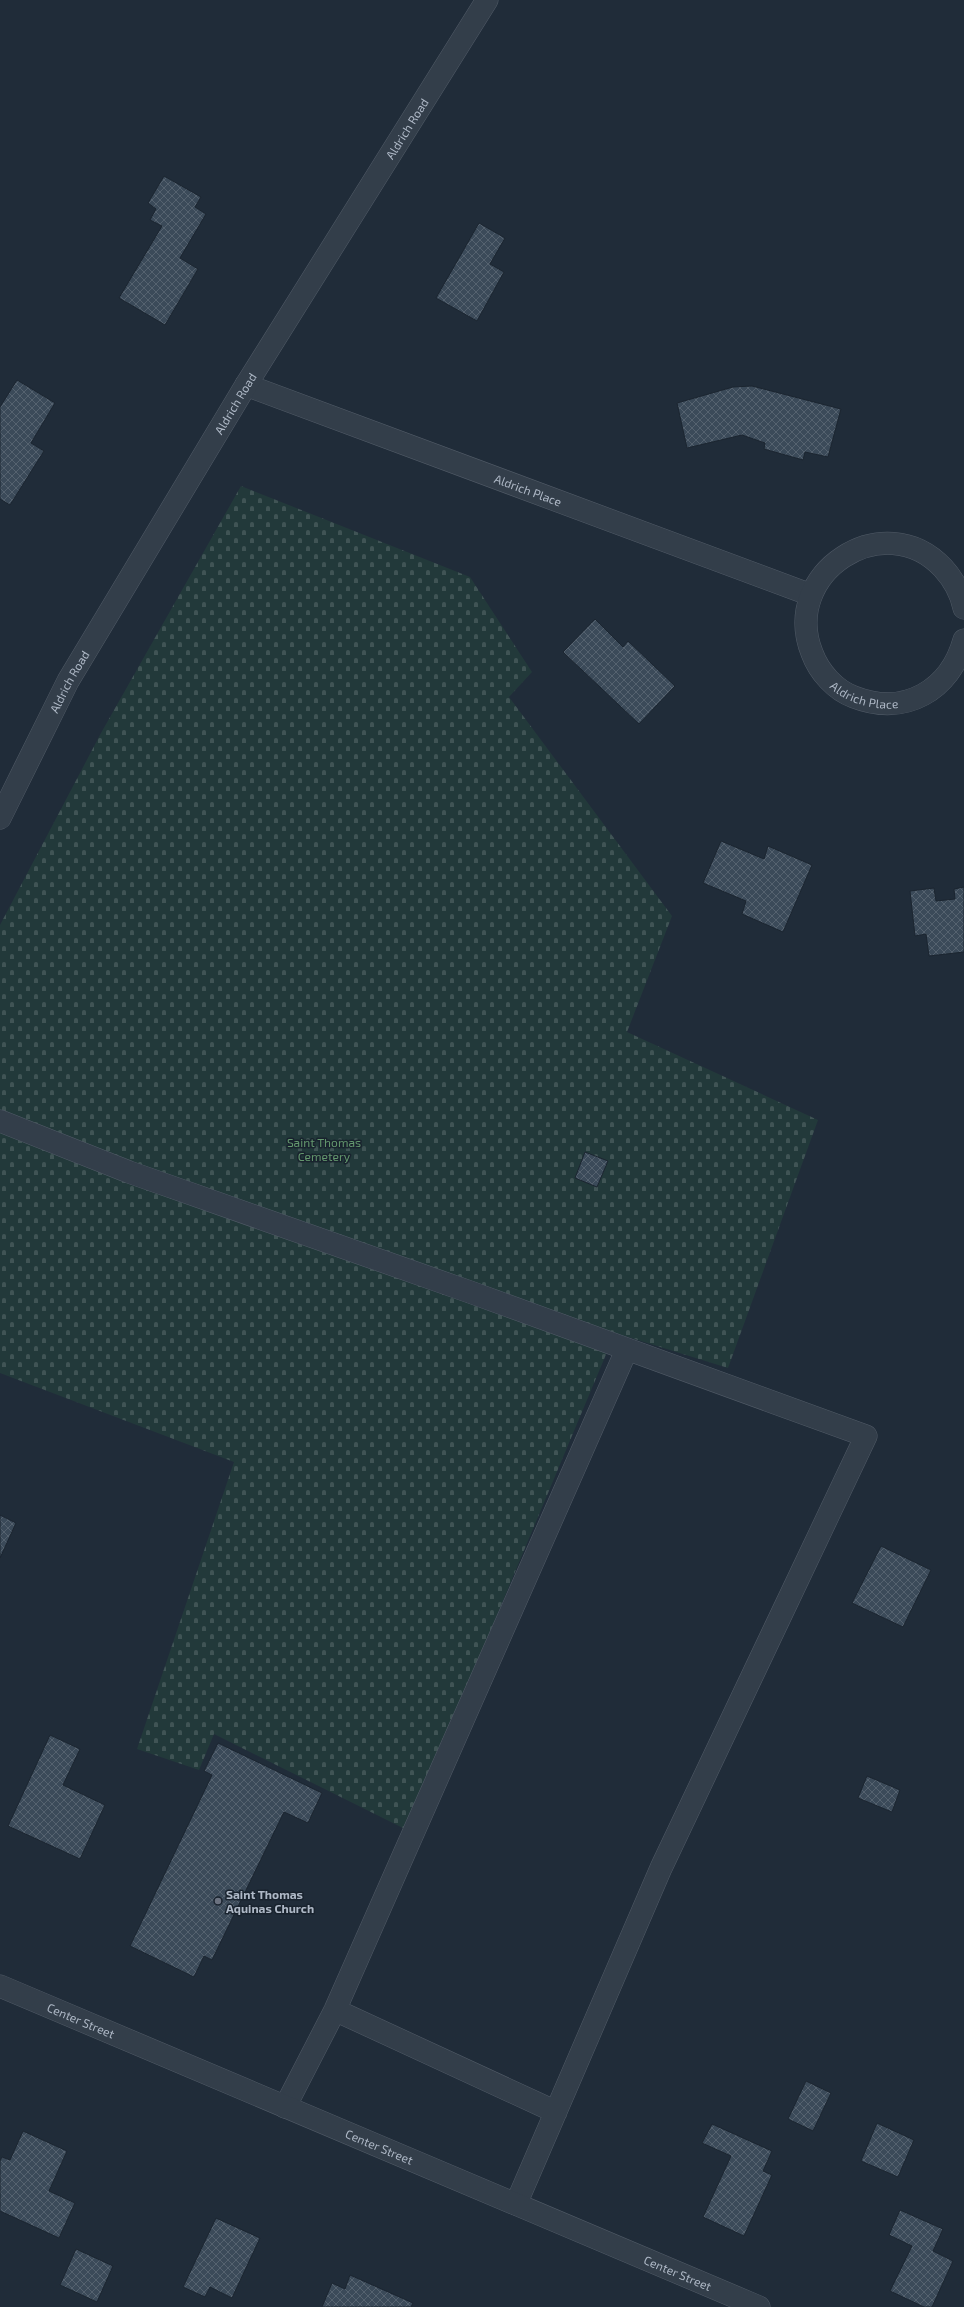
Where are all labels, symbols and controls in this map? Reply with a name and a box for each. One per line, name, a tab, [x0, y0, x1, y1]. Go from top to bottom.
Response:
street label: Aldrich Road	[382, 96, 431, 161]
street label: Aldrich Road	[211, 370, 259, 436]
street label: Aldrich Place	[493, 471, 564, 509]
street label: Aldrich Road	[46, 648, 92, 715]
street label: Aldrich Place	[828, 678, 899, 711]
park label: Saint Thomas Cemetery	[287, 1135, 361, 1163]
place label: Saint Thomas Aquinas Church	[226, 1887, 314, 1915]
marker: Saint Thomas Aquinas Church	[213, 1896, 223, 1906]
street label: Center Street	[45, 2000, 117, 2041]
street label: Center Street	[344, 2126, 416, 2167]
street label: Center Street	[642, 2252, 714, 2293]

